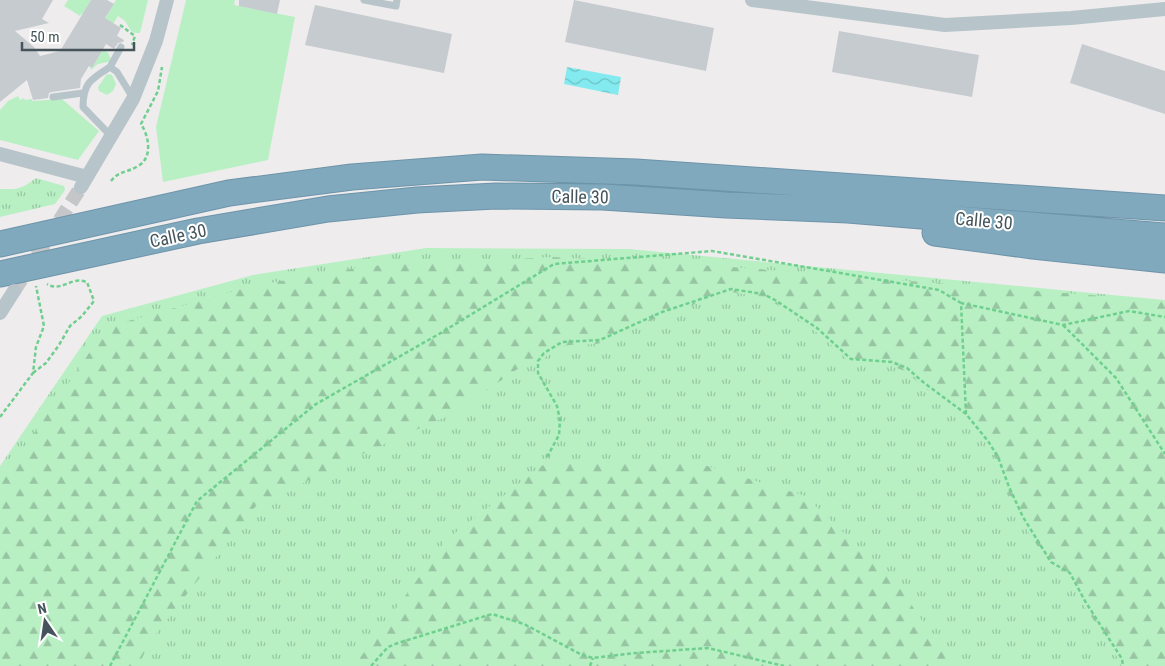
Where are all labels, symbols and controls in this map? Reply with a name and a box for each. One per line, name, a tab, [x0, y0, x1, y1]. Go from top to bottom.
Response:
scale bar	[22, 20, 135, 52]
text: 50 m	[30, 28, 60, 46]
street label: Calle 30	[551, 186, 609, 207]
street label: Calle 30	[955, 208, 1014, 233]
street label: Calle 30	[148, 219, 208, 252]
north arrow	[20, 596, 70, 646]
text: N	[36, 600, 48, 617]

